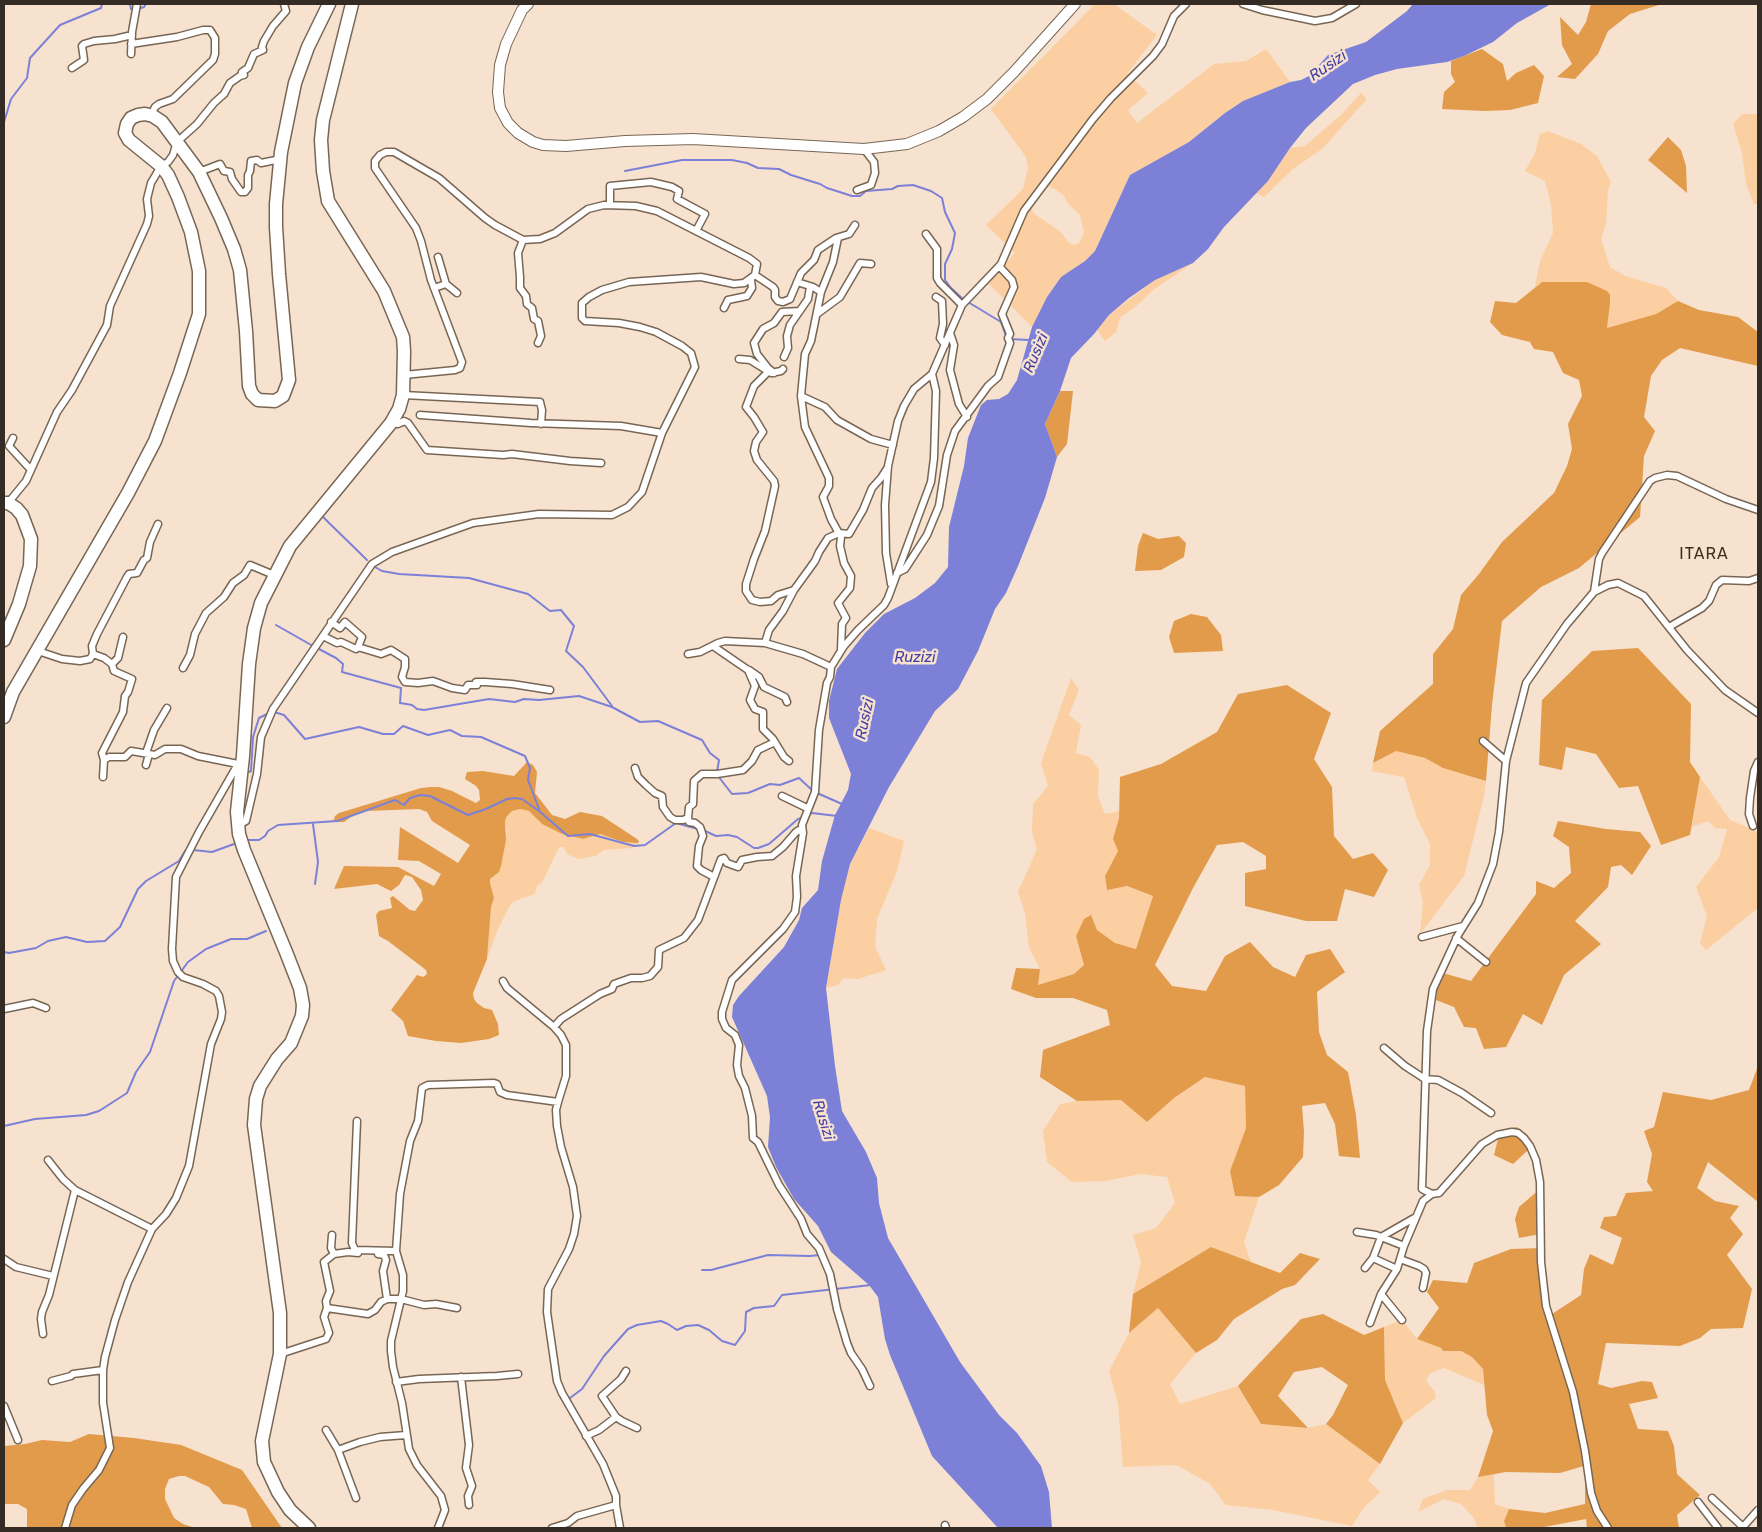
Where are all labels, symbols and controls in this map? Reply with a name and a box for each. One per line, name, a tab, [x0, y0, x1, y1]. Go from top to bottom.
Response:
water label: Rusizi	[1306, 47, 1350, 85]
water label: Rusizi	[1020, 330, 1052, 376]
district label: ITARA	[1679, 544, 1729, 564]
water label: Ruzizi	[894, 649, 936, 667]
water label: Rusizi	[852, 697, 878, 741]
water label: Rusizi	[808, 1098, 838, 1142]

